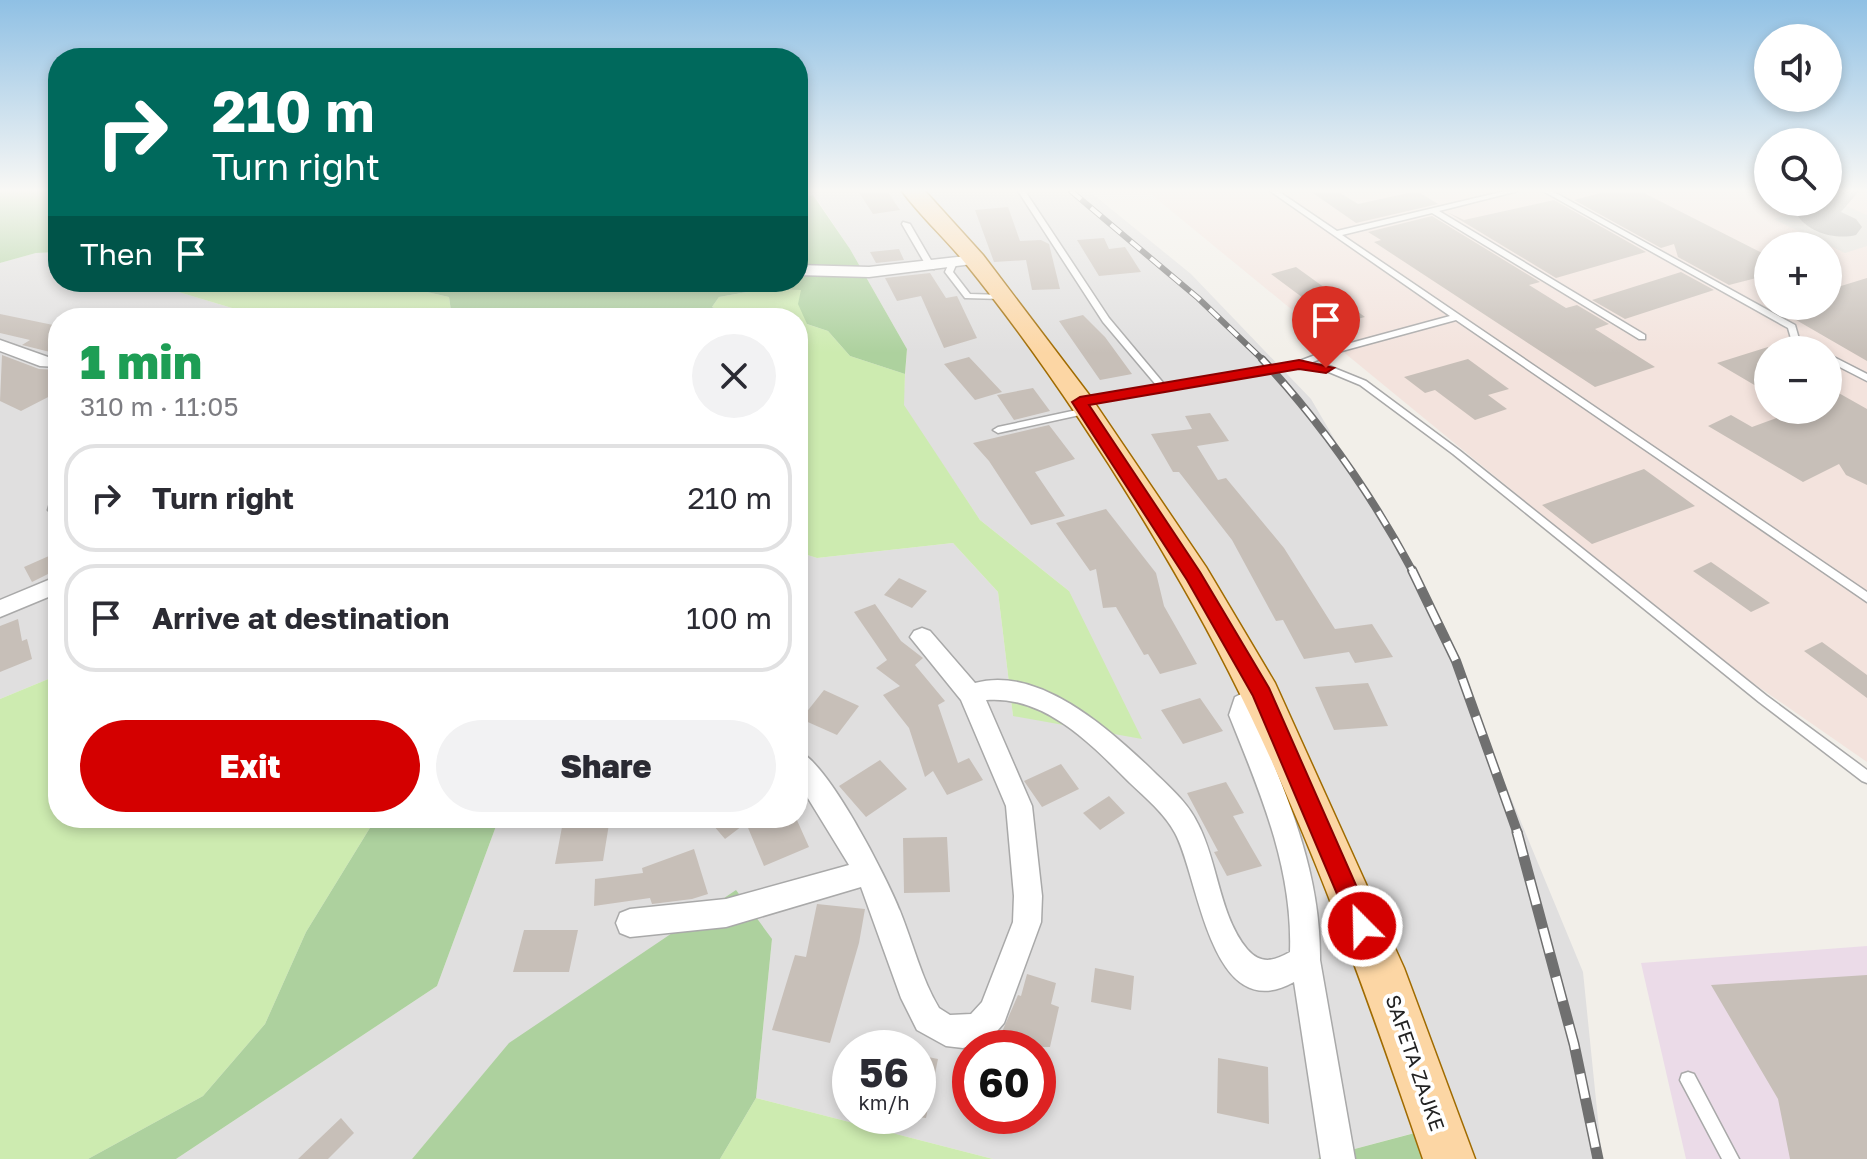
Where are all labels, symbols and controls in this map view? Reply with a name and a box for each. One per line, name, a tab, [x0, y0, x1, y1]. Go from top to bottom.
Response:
map controls	[1754, 24, 1842, 424]
button: sound	[1754, 24, 1842, 112]
text: 210 m	[212, 77, 374, 144]
icon: right	[80, 80, 184, 184]
button: search	[1754, 128, 1842, 216]
text: Turn right	[212, 145, 380, 188]
icon: arrive	[169, 232, 213, 276]
button: +	[1754, 232, 1842, 320]
text: Then	[80, 236, 153, 272]
pin	[1292, 286, 1360, 368]
icon: arrive	[1304, 298, 1348, 342]
text: 1 min	[80, 332, 202, 390]
button: close	[692, 334, 776, 418]
button: −	[1754, 336, 1842, 424]
text: 310 m · 11:05	[80, 391, 238, 422]
icon: right	[84, 476, 128, 520]
text: Turn right	[152, 480, 294, 516]
text: 210 m	[687, 480, 772, 516]
icon: arrive	[84, 596, 128, 640]
text: Arrive at destination	[152, 600, 449, 636]
text: 100 m	[686, 600, 772, 636]
button: Exit	[80, 720, 420, 812]
button: Share	[436, 720, 776, 812]
position arrow	[1320, 884, 1404, 968]
street label: SAFETA ZAJKE	[1381, 992, 1450, 1134]
speed limit sign: 60	[952, 1030, 1056, 1134]
text: 56	[859, 1048, 909, 1096]
text: km/h	[859, 1090, 909, 1114]

